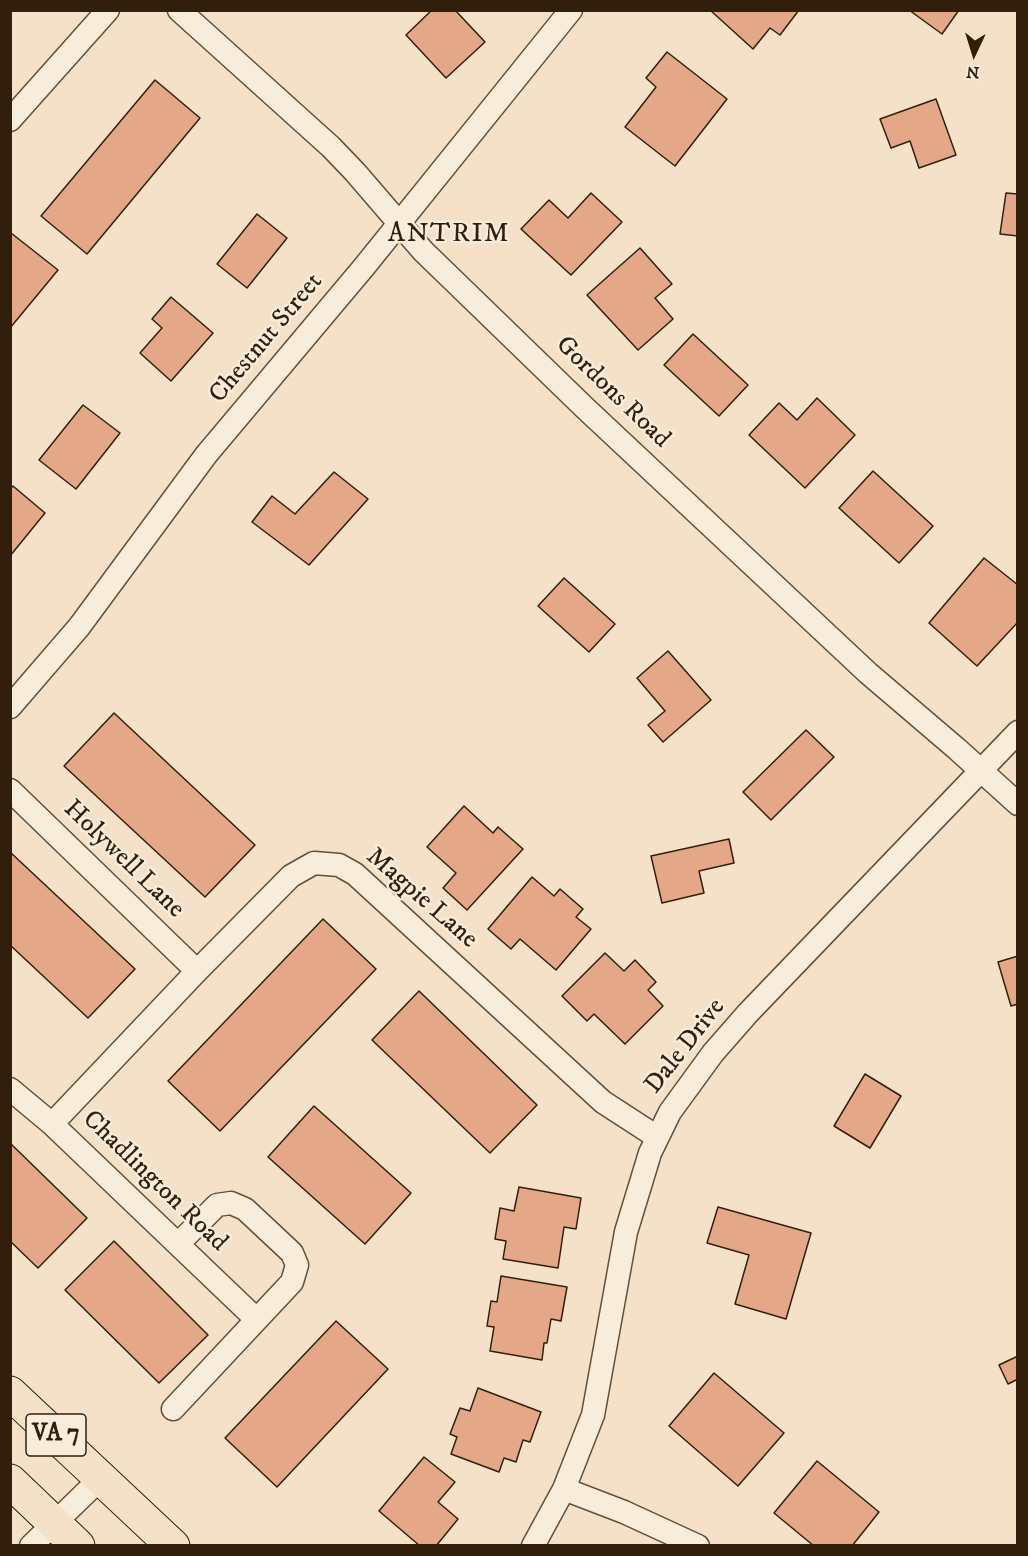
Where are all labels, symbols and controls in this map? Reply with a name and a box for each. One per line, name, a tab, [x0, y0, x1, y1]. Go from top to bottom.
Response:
north arrow	[944, 24, 1004, 84]
text: N	[966, 62, 980, 82]
district label: ANTRIM	[388, 219, 510, 251]
street label: Chestnut Street	[204, 268, 330, 410]
street label: Gordons Road	[548, 331, 676, 455]
street label: Holywell Lane	[56, 794, 190, 926]
street label: Magpie Lane	[359, 842, 483, 956]
street label: Dale Drive	[639, 993, 733, 1101]
street label: Chadlington Road	[75, 1105, 233, 1259]
road number: VA 7	[26, 1414, 86, 1456]

